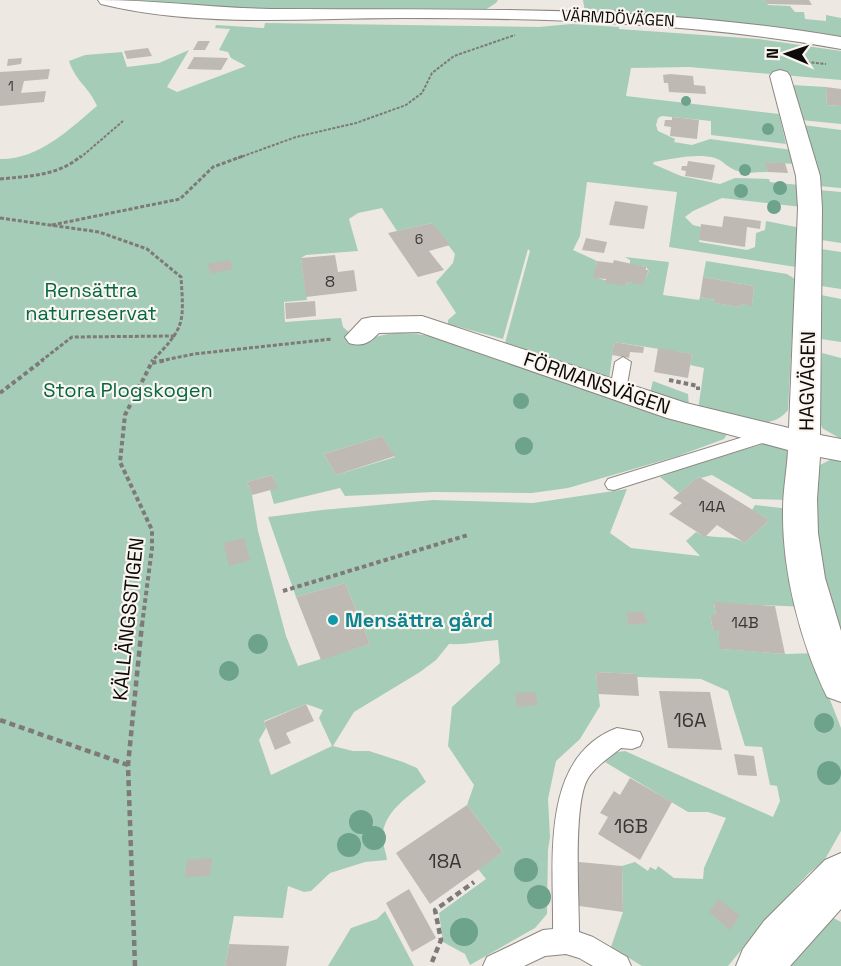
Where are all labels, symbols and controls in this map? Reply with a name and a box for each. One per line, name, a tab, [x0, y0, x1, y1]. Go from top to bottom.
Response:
street label: VÄRMDÖVÄGEN	[561, 5, 675, 31]
north arrow	[757, 24, 817, 84]
text: N	[762, 48, 783, 59]
house number: 1	[8, 77, 14, 95]
house number: 6	[415, 230, 423, 248]
house number: 8	[325, 271, 335, 292]
park label: Rensättra naturreservat	[25, 277, 157, 326]
street label: HAGVÄGEN	[793, 331, 821, 431]
street label: FÖRMANSVÄGEN	[520, 346, 674, 420]
park label: Stora Plogskogen	[43, 377, 213, 403]
house number: 14A	[699, 496, 725, 517]
street label: KÄLLÄNGSSTIGEN	[106, 536, 150, 702]
place label: Mensättra gård	[345, 607, 493, 633]
house number: 14B	[731, 612, 759, 633]
marker: Mensättra gård	[326, 613, 340, 627]
house number: 16A	[673, 707, 707, 733]
house number: 16B	[614, 813, 648, 839]
house number: 18A	[428, 848, 462, 874]

